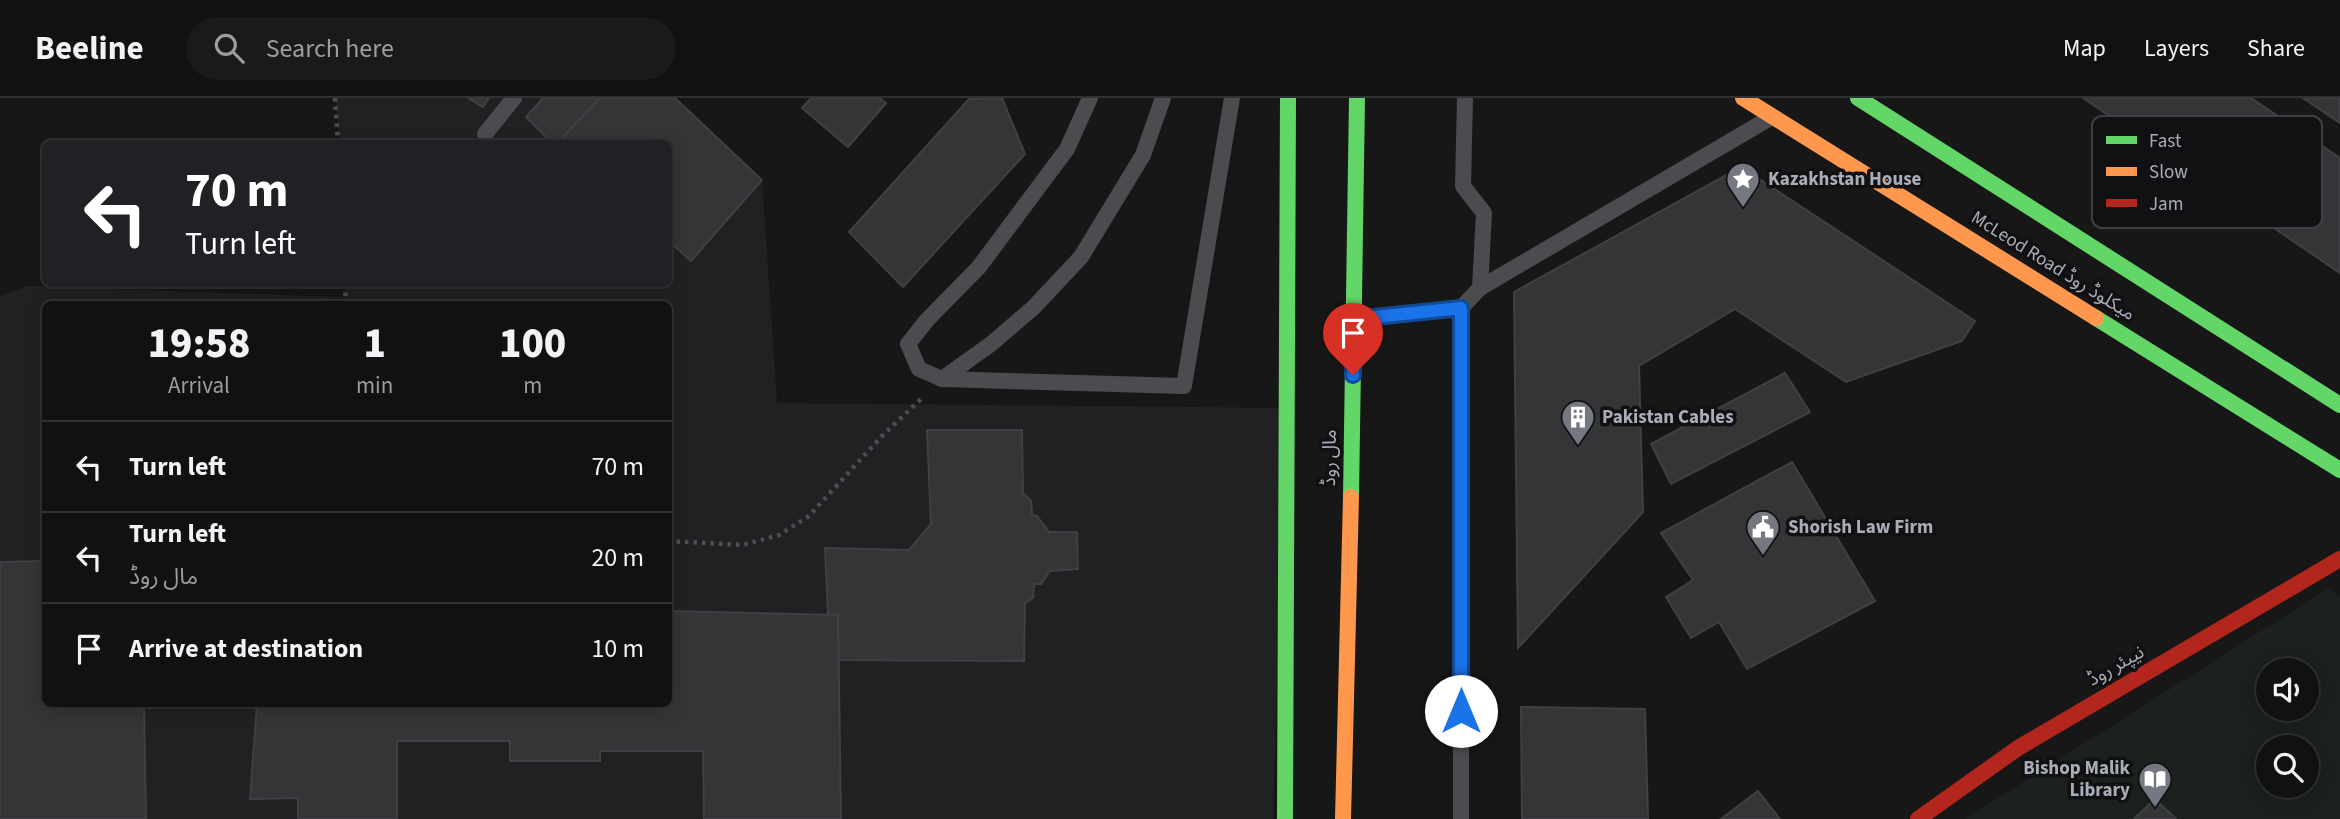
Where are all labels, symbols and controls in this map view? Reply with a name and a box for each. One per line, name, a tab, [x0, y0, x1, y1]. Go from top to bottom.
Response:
search box	[186, 17, 676, 80]
text: Beeline	[35, 25, 144, 72]
icon: search	[210, 29, 248, 67]
text: Search here	[266, 30, 394, 67]
text: Map	[2063, 31, 2106, 66]
text: Layers	[2144, 31, 2209, 66]
text: Share	[2247, 31, 2305, 66]
legend	[2092, 116, 2322, 228]
text: Fast	[2149, 128, 2182, 155]
text: 70 m	[185, 156, 289, 226]
text: Slow	[2149, 159, 2188, 186]
place icon: Kazakhstan House	[1724, 160, 1762, 209]
place label: Kazakhstan House	[1768, 166, 1922, 193]
icon: left	[70, 168, 161, 259]
text: Jam	[2149, 191, 2183, 218]
street label: McLeod Road میکلوڈ روڈ	[1966, 204, 2140, 328]
text: Turn left	[185, 221, 296, 267]
pin	[1323, 303, 1383, 375]
text: 19:58	[148, 314, 250, 374]
text: 1	[363, 314, 386, 374]
text: 100	[499, 314, 566, 374]
icon: arrive	[1334, 314, 1372, 352]
text: Arrival	[168, 369, 230, 402]
text: min	[356, 369, 393, 402]
text: m	[523, 369, 542, 402]
building icon: Pakistan Cables	[1559, 398, 1597, 447]
place label: Pakistan Cables	[1602, 404, 1734, 431]
street label: مال روڈ	[1316, 429, 1344, 487]
icon: left	[70, 448, 108, 486]
text: Turn left	[129, 448, 226, 485]
text: 70 m	[591, 448, 644, 485]
public building icon: Shorish Law Firm	[1744, 508, 1782, 557]
place label: Shorish Law Firm	[1788, 514, 1933, 541]
text: Turn left	[129, 515, 226, 552]
icon: left	[70, 539, 108, 577]
text: 20 m	[591, 539, 644, 576]
text: مال روڈ	[129, 560, 198, 593]
icon: arrive	[70, 630, 108, 668]
text: Arrive at destination	[129, 630, 363, 667]
text: 10 m	[591, 630, 644, 667]
street label: نیپئر روڈ	[2083, 639, 2149, 693]
map controls	[2256, 658, 2319, 798]
button: sound	[2256, 658, 2319, 721]
position arrow	[1424, 674, 1498, 748]
button: search	[2256, 735, 2319, 798]
place label: Bishop Malik Library	[2023, 755, 2131, 804]
library icon: Bishop Malik Library	[2136, 760, 2174, 809]

